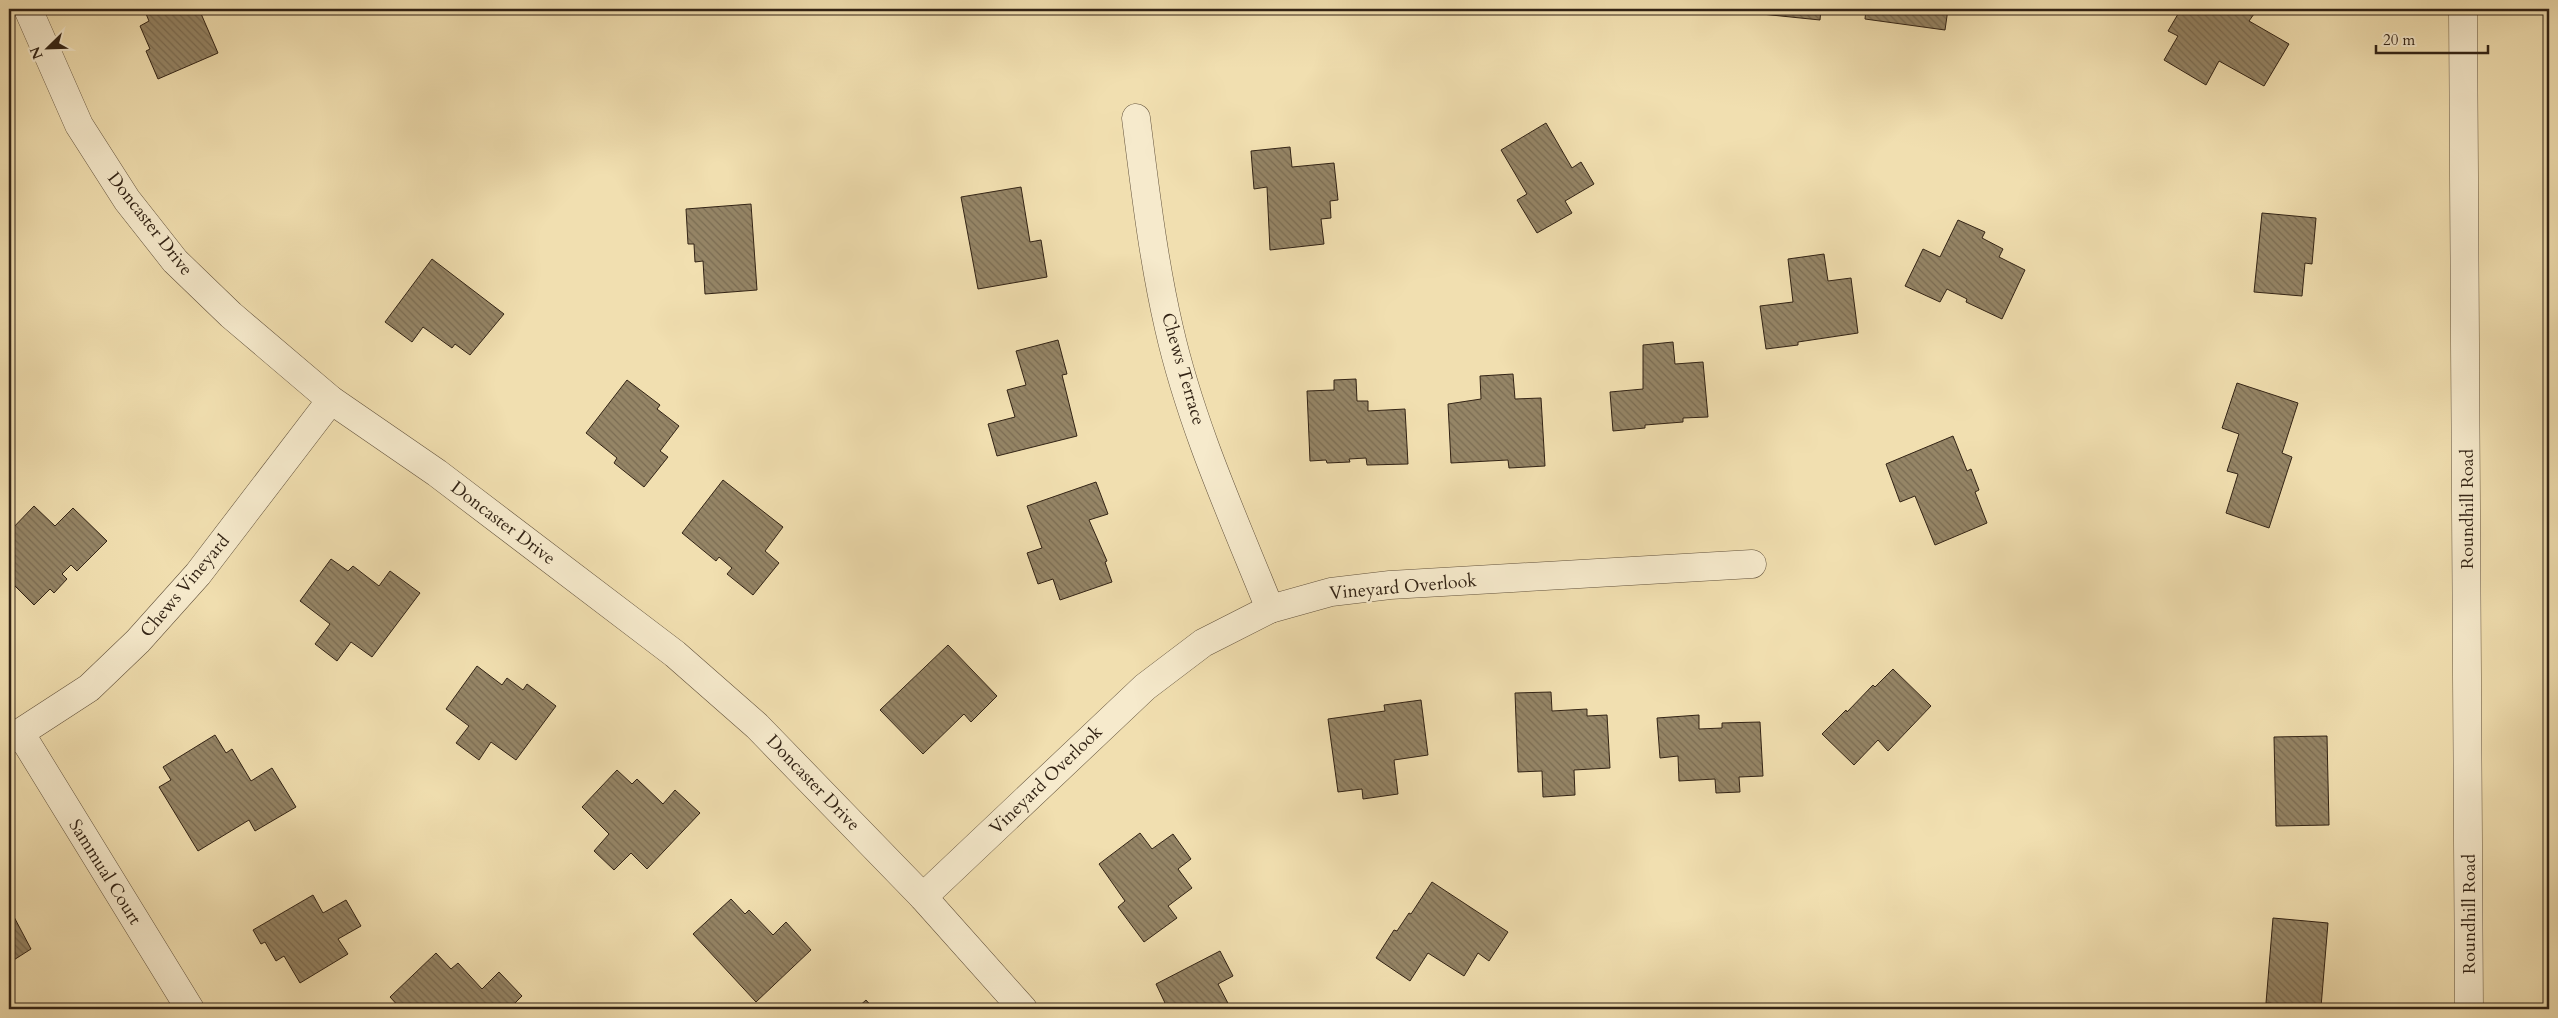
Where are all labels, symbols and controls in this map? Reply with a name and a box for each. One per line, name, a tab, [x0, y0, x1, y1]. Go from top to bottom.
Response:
north arrow	[22, 22, 72, 72]
scale bar	[2376, 22, 2488, 54]
text: 20 m	[2383, 30, 2415, 50]
text: N	[25, 44, 48, 62]
street label: Doncaster Drive	[102, 167, 198, 281]
street label: Chews Terrace	[1155, 310, 1211, 428]
street label: Roundhill Road	[2455, 448, 2480, 569]
street label: Doncaster Drive	[445, 475, 561, 571]
street label: Chews Vineyard	[135, 529, 236, 643]
street label: Vineyard Overlook	[1328, 568, 1478, 606]
street label: Vineyard Overlook	[984, 719, 1108, 840]
street label: Doncaster Drive	[760, 729, 866, 837]
street label: Sammual Court	[63, 815, 148, 930]
street label: Roundhill Road	[2457, 853, 2482, 974]

